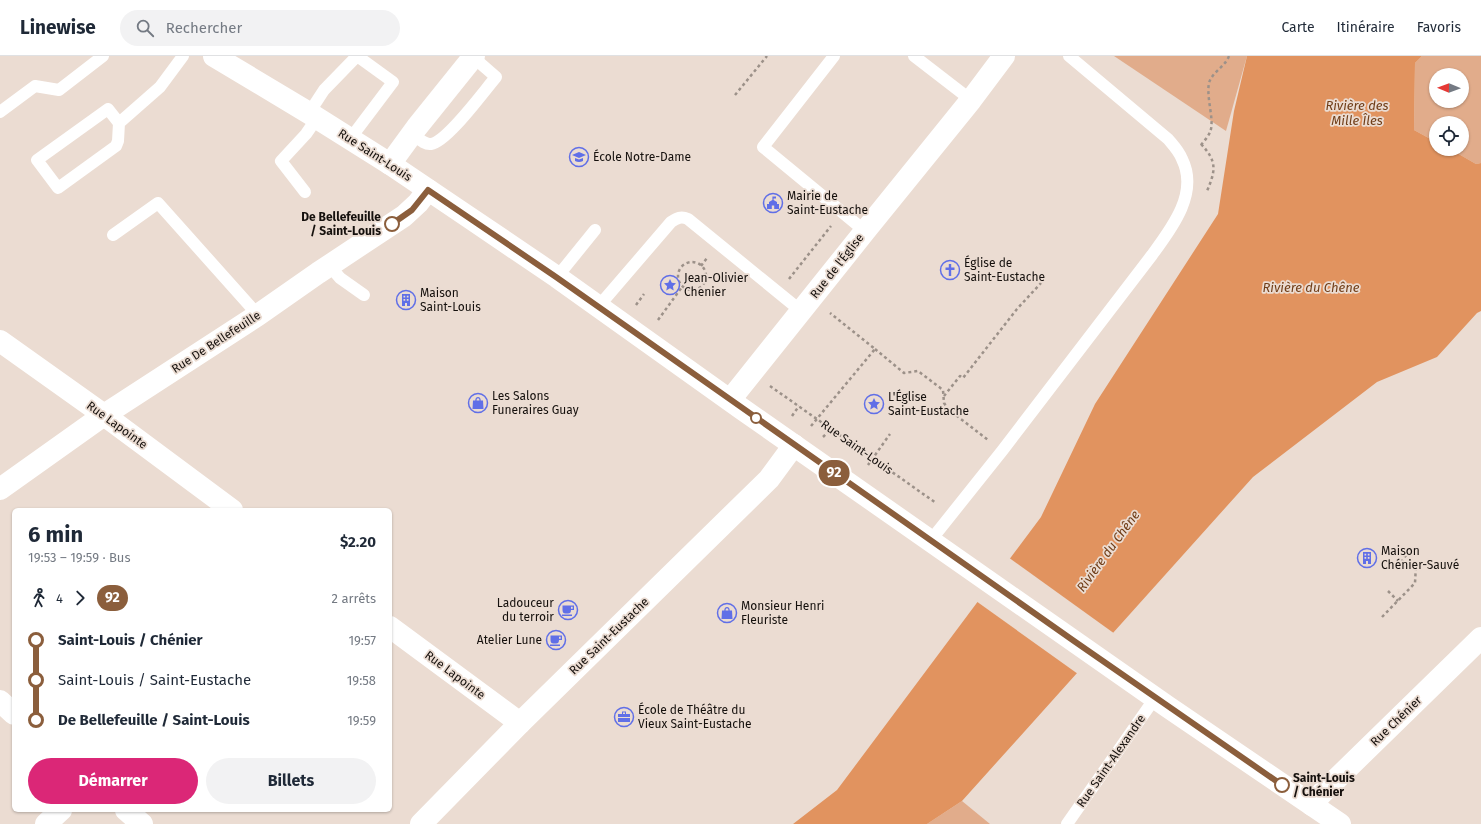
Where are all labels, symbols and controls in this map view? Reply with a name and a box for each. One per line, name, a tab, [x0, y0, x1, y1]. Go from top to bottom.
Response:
search box	[120, 10, 400, 46]
text: Linewise	[20, 16, 96, 39]
icon: search	[134, 17, 156, 39]
text: Rechercher	[166, 19, 242, 37]
text: Carte	[1281, 19, 1315, 36]
text: Itinéraire	[1337, 19, 1395, 36]
text: Favoris	[1417, 19, 1461, 36]
north arrow	[1429, 68, 1469, 108]
map controls	[1429, 68, 1469, 156]
water label: Rivière des Mille Îles	[1325, 98, 1389, 128]
button: locate	[1429, 116, 1469, 156]
street label: Rue Saint-Louis	[336, 126, 415, 184]
school or university icon: École Notre-Dame	[568, 146, 590, 168]
place label: École Notre-Dame	[593, 149, 691, 164]
place label: Mairie de Saint-Eustache	[787, 189, 868, 217]
public building icon: Mairie de Saint-Eustache	[762, 192, 784, 214]
place label: De Bellefeuille / Saint-Louis	[301, 210, 381, 238]
marker: De Bellefeuille / Saint-Louis	[384, 216, 400, 232]
street label: Rue de l'Église	[807, 230, 867, 301]
place label: Église de Saint-Eustache	[964, 255, 1045, 284]
church icon: Église de Saint-Eustache	[939, 259, 961, 281]
place label: Jean-Olivier Chenier	[684, 271, 749, 299]
place icon: Jean-Olivier Chenier	[659, 274, 681, 296]
water label: Rivière du Chêne	[1263, 280, 1360, 295]
place label: Maison Saint-Louis	[420, 286, 481, 314]
building icon: Maison Saint-Louis	[395, 289, 417, 311]
street label: Rue De Bellefeuille	[169, 308, 263, 376]
place label: Les Salons Funeraires Guay	[492, 389, 579, 417]
place label: L'Église Saint-Eustache	[888, 389, 969, 418]
shop icon: Les Salons Funeraires Guay	[467, 392, 489, 414]
place icon: L'Église Saint-Eustache	[863, 393, 885, 415]
street label: Rue Lapointe	[84, 398, 150, 452]
unlabelled marker	[750, 412, 762, 424]
street label: Rue Saint-Louis	[818, 417, 896, 477]
line badge: 92	[816, 460, 852, 486]
text: 92	[827, 464, 841, 481]
water label: Rivière du Chêne	[1073, 507, 1143, 595]
text: 6 min	[28, 521, 83, 548]
text: $2.20	[340, 533, 376, 551]
place label: Maison Chénier-Sauvé	[1381, 544, 1459, 572]
building icon: Maison Chénier-Sauvé	[1356, 547, 1378, 569]
text: 19:53 – 19:59 · Bus	[28, 550, 131, 565]
icon: walk	[28, 587, 50, 609]
icon: forward	[69, 587, 91, 609]
text: 92	[105, 589, 120, 606]
text: 4	[56, 591, 63, 606]
text: 2 arrêts	[332, 591, 376, 606]
street label: Rue Saint-Eustache	[566, 594, 652, 678]
place label: Ladouceur du terroir	[497, 596, 554, 624]
cafe icon: Ladouceur du terroir	[557, 599, 579, 621]
place label: Monsieur Henri Fleuriste	[741, 599, 824, 627]
shop icon: Monsieur Henri Fleuriste	[716, 602, 738, 624]
cafe icon: Atelier Lune	[545, 629, 567, 651]
text: Saint-Louis / Chénier	[58, 631, 203, 649]
text: 19:57	[348, 633, 376, 648]
place label: Atelier Lune	[477, 633, 542, 647]
street label: Rue Lapointe	[422, 648, 488, 702]
text: Saint-Louis / Saint-Eustache	[58, 671, 251, 689]
text: 19:58	[347, 673, 376, 688]
street label: Rue Chénier	[1367, 693, 1425, 749]
place label: École de Théâtre du Vieux Saint-Eustache	[638, 702, 752, 731]
office icon: École de Théâtre du Vieux Saint-Eustache	[613, 706, 635, 728]
text: De Bellefeuille / Saint-Louis	[58, 711, 250, 729]
street label: Rue Saint-Alexandre	[1074, 712, 1148, 810]
text: 19:59	[347, 713, 376, 728]
button: Démarrer	[28, 758, 198, 804]
button: Billets	[206, 758, 376, 804]
place label: Saint-Louis / Chénier	[1293, 771, 1355, 799]
marker: Saint-Louis / Chénier	[1274, 777, 1290, 793]

